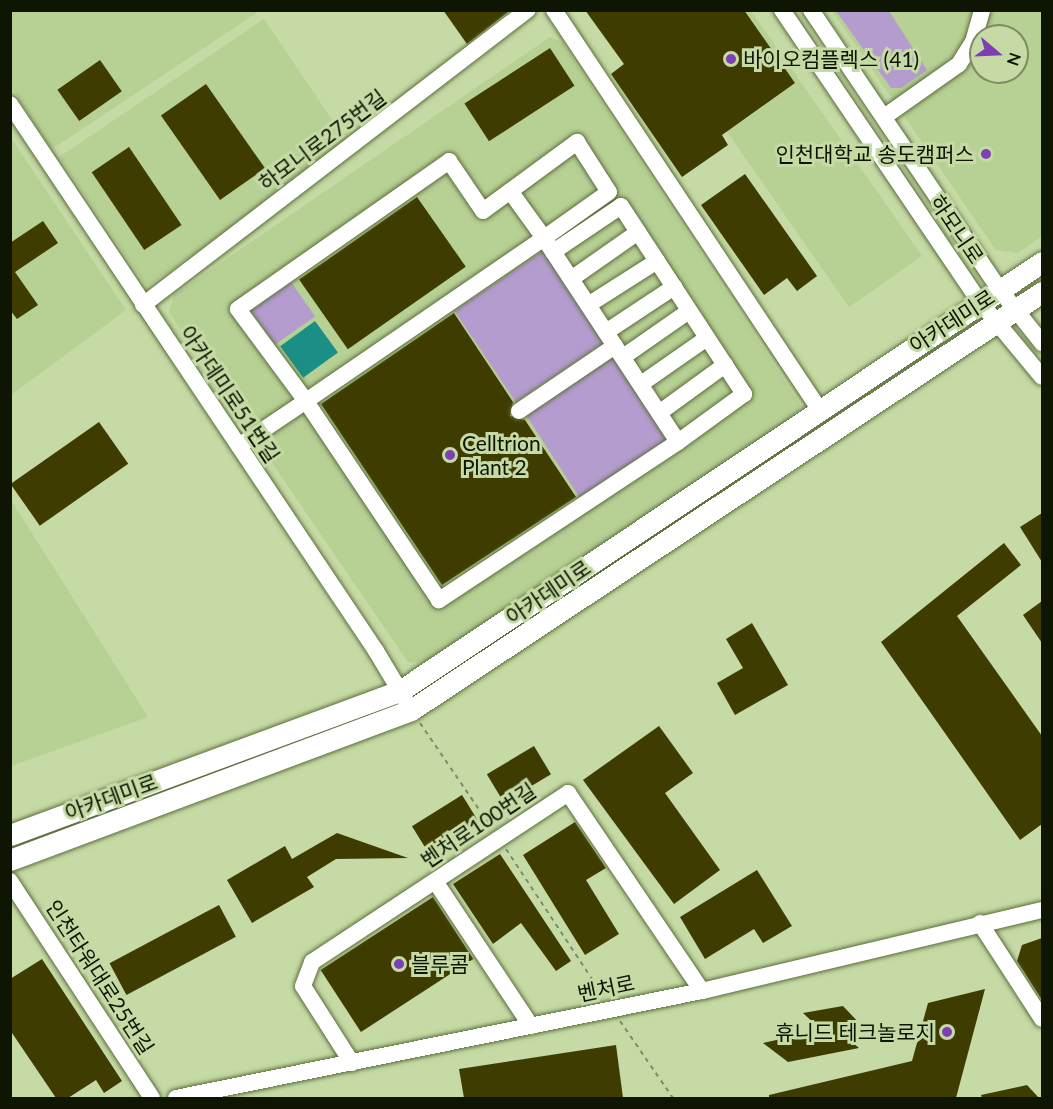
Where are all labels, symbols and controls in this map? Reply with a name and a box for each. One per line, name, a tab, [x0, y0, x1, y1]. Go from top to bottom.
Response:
north arrow	[969, 24, 1029, 84]
place label: 바이오컴플렉스 (41)	[743, 46, 919, 72]
text: N	[1004, 50, 1026, 68]
marker: 바이오컴플렉스 (41)	[724, 52, 738, 66]
street label: 하모니로275번길	[254, 84, 390, 196]
place label: 인천대학교 송도캠퍼스	[775, 141, 974, 167]
marker: 인천대학교 송도캠퍼스	[979, 147, 993, 161]
street label: 하모니로	[925, 190, 989, 268]
street label: 아카데미로	[905, 284, 999, 358]
street label: 아카데미로51번길	[175, 321, 285, 467]
place label: Celltrion Plant 2	[462, 430, 541, 480]
marker: Celltrion Plant 2	[443, 448, 457, 462]
street label: 아카데미로	[501, 555, 595, 629]
street label: 아카데미로	[61, 769, 161, 825]
street label: 벤처로100번길	[416, 777, 540, 873]
street label: 인천타워대로25번길	[41, 895, 159, 1059]
place label: 블루콤	[411, 951, 469, 977]
marker: 블루콤	[392, 957, 406, 971]
street label: 벤처로	[575, 970, 637, 1006]
place label: 휴니드 테크놀로지	[775, 1019, 935, 1045]
marker: 휴니드 테크놀로지	[940, 1025, 954, 1039]

